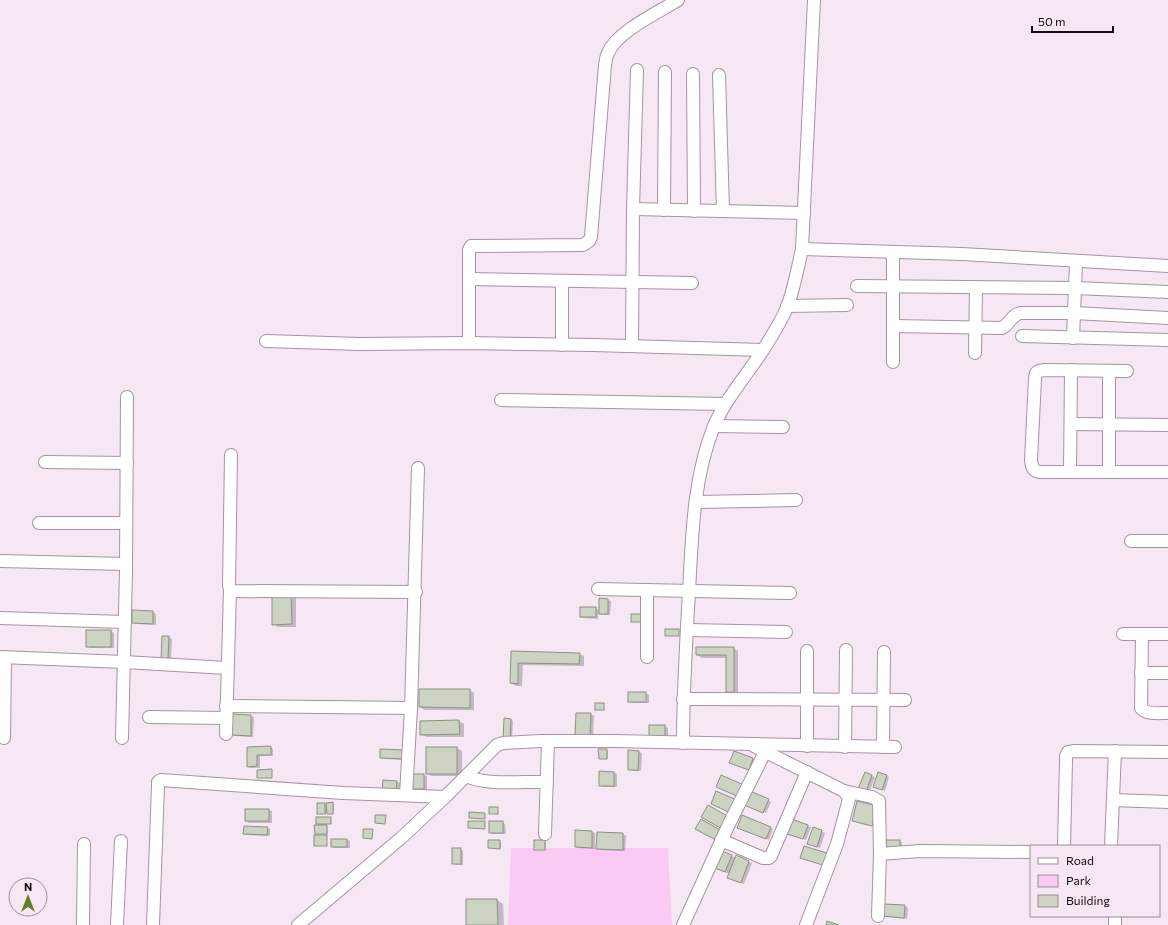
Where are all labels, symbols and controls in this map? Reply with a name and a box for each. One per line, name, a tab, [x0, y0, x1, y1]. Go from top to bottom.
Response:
scale bar	[1032, 8, 1113, 34]
text: 50 m	[1038, 14, 1066, 28]
legend	[1030, 845, 1160, 917]
text: Road	[1066, 853, 1094, 867]
text: Park	[1066, 873, 1092, 887]
north arrow	[8, 877, 48, 917]
text: N	[24, 880, 32, 893]
text: Building	[1066, 893, 1110, 907]

